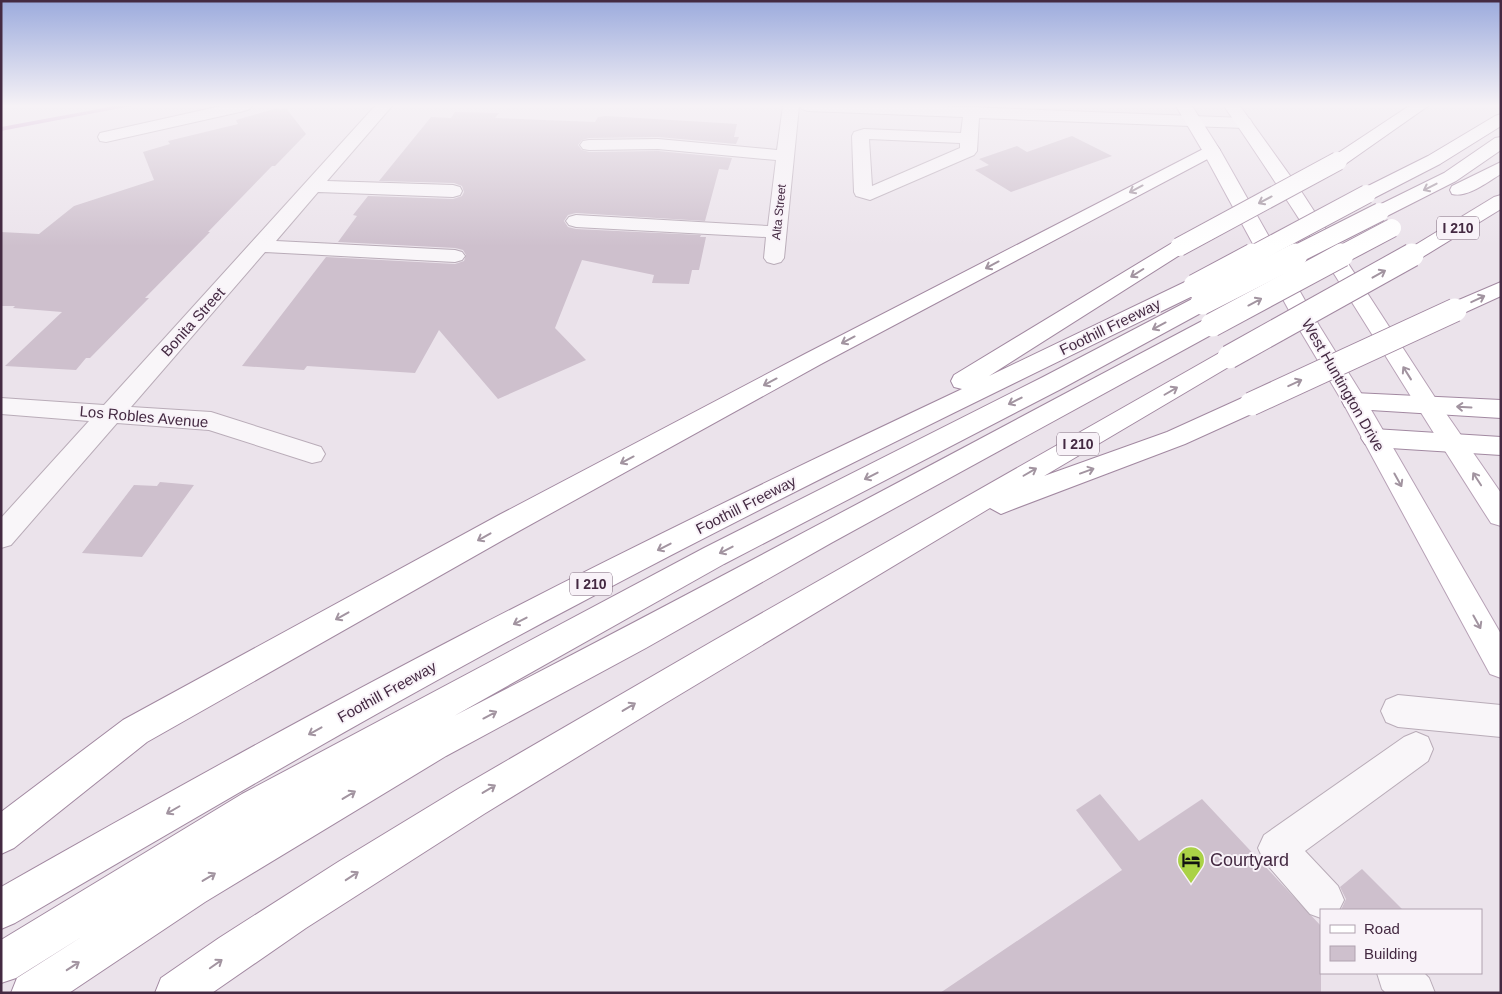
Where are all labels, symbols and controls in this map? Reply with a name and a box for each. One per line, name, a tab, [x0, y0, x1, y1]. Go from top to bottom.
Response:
street label: Alta Street	[769, 183, 789, 241]
one-way arrow	[1423, 183, 1438, 192]
one-way arrow	[1129, 184, 1144, 194]
one-way arrow	[1258, 196, 1272, 206]
road number: I 210	[1437, 217, 1479, 240]
one-way arrow	[986, 260, 1000, 270]
one-way arrow	[1131, 268, 1145, 278]
one-way arrow	[1371, 268, 1385, 278]
street label: Bonita Street	[157, 283, 229, 360]
one-way arrow	[1470, 293, 1485, 303]
street label: Foothill Freeway	[1057, 295, 1163, 358]
one-way arrow	[1247, 297, 1262, 307]
street label: West Huntington Drive	[1299, 316, 1388, 454]
one-way arrow	[1152, 322, 1167, 331]
one-way arrow	[841, 335, 856, 345]
one-way arrow	[1402, 367, 1412, 381]
one-way arrow	[762, 377, 777, 387]
one-way arrow	[1288, 378, 1303, 388]
one-way arrow	[1163, 385, 1177, 395]
one-way arrow	[1008, 396, 1023, 406]
street label: Los Robles Avenue	[79, 402, 209, 431]
one-way arrow	[1456, 403, 1472, 412]
road number: I 210	[1057, 432, 1099, 456]
one-way arrow	[620, 455, 635, 465]
one-way arrow	[1022, 466, 1036, 476]
one-way arrow	[1079, 466, 1095, 475]
street label: Foothill Freeway	[693, 472, 799, 537]
one-way arrow	[864, 472, 879, 481]
one-way arrow	[1472, 472, 1482, 486]
one-way arrow	[1393, 473, 1403, 488]
one-way arrow	[477, 533, 492, 542]
one-way arrow	[657, 542, 672, 552]
one-way arrow	[719, 546, 734, 555]
road number: I 210	[570, 572, 612, 596]
one-way arrow	[335, 612, 350, 621]
one-way arrow	[1473, 615, 1483, 629]
one-way arrow	[512, 616, 527, 626]
street label: Foothill Freeway	[335, 657, 439, 726]
one-way arrow	[622, 701, 636, 711]
one-way arrow	[483, 709, 497, 719]
one-way arrow	[308, 727, 323, 736]
one-way arrow	[482, 784, 496, 794]
one-way arrow	[341, 789, 355, 799]
one-way arrow	[166, 805, 180, 815]
hotel icon: Courtyard	[1176, 845, 1206, 884]
place label: Courtyard	[1210, 850, 1289, 870]
one-way arrow	[344, 871, 358, 881]
one-way arrow	[201, 872, 216, 882]
legend	[1320, 909, 1482, 974]
text: Road	[1364, 920, 1400, 937]
text: Building	[1364, 945, 1417, 962]
one-way arrow	[208, 959, 222, 970]
one-way arrow	[66, 961, 80, 971]

